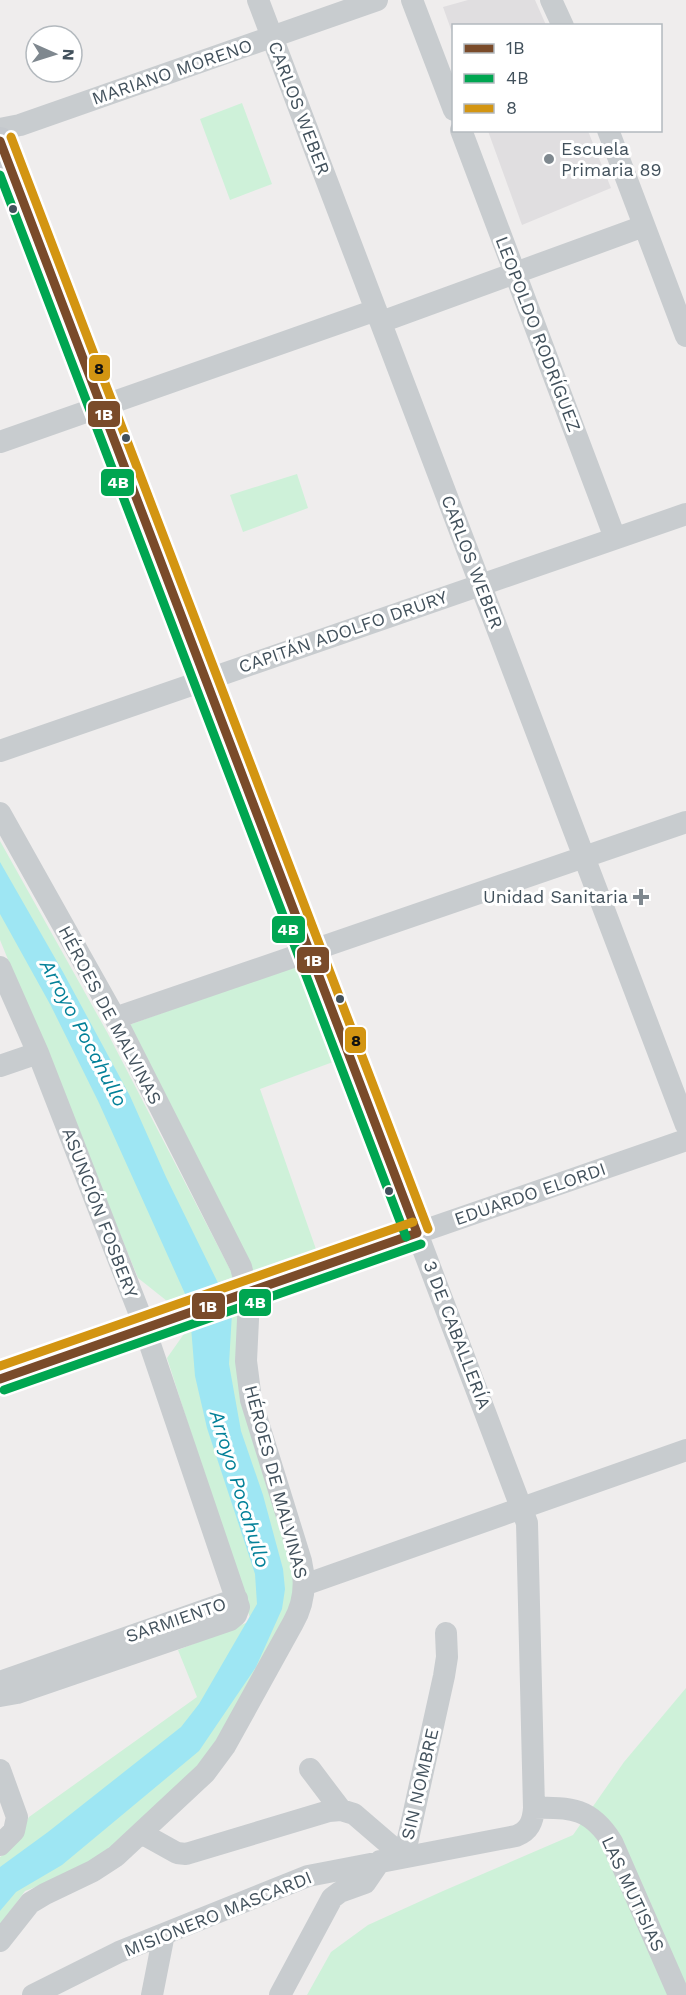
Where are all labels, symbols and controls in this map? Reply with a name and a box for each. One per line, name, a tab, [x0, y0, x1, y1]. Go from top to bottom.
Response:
north arrow	[24, 24, 84, 84]
legend	[452, 24, 662, 132]
street label: MARIANO MORENO	[89, 34, 255, 109]
text: 1B	[506, 37, 525, 58]
street label: CARLOS WEBER	[264, 38, 335, 178]
text: N	[59, 48, 78, 61]
text: 4B	[506, 67, 529, 88]
text: 8	[506, 97, 517, 118]
place label: Escuela Primaria 89	[561, 138, 662, 180]
marker: Escuela Primaria 89	[542, 152, 556, 166]
unlabelled marker	[7, 203, 19, 215]
street label: LEOPOLDO RODRÍGUEZ	[491, 233, 585, 434]
line badge: 8	[88, 354, 111, 382]
text: 8	[94, 359, 104, 378]
line badge: 1B	[87, 400, 121, 428]
text: 1B	[95, 405, 113, 424]
unlabelled marker	[120, 432, 132, 444]
line badge: 4B	[100, 468, 135, 497]
text: 4B	[107, 473, 129, 492]
street label: CARLOS WEBER	[437, 492, 508, 632]
street label: CAPITÁN ADOLFO DRURY	[236, 586, 451, 677]
place label: Unidad Sanitaria	[483, 886, 628, 907]
marker: Unidad Sanitaria	[632, 888, 650, 906]
line badge: 4B	[271, 915, 306, 944]
text: 4B	[277, 920, 299, 939]
street label: HÉROES DE MALVINAS	[54, 922, 167, 1108]
line badge: 1B	[296, 946, 330, 974]
text: 1B	[304, 951, 322, 970]
water label: Arroyo Pocahullo	[35, 954, 133, 1111]
unlabelled marker	[334, 993, 346, 1005]
line badge: 8	[344, 1026, 367, 1054]
text: 8	[351, 1031, 361, 1050]
street label: ASUNCIÓN FOSBERY	[58, 1125, 143, 1302]
street label: EDUARDO ELORDI	[451, 1158, 608, 1229]
unlabelled marker	[383, 1185, 395, 1197]
street label: 3 DE CABALLERÍA	[420, 1258, 495, 1412]
line badge: 4B	[238, 1288, 272, 1317]
line badge: 1B	[191, 1292, 226, 1320]
text: 4B	[244, 1293, 266, 1312]
text: 1B	[199, 1297, 217, 1316]
street label: HÉROES DE MALVINAS	[241, 1383, 312, 1581]
water label: Arroyo Pocahullo	[204, 1406, 275, 1571]
street label: SARMIENTO	[123, 1593, 229, 1646]
street label: SIN NOMBRE	[397, 1726, 443, 1842]
street label: LAS MUTISIAS	[598, 1833, 669, 1955]
street label: MISIONERO MASCARDI	[121, 1866, 315, 1961]

